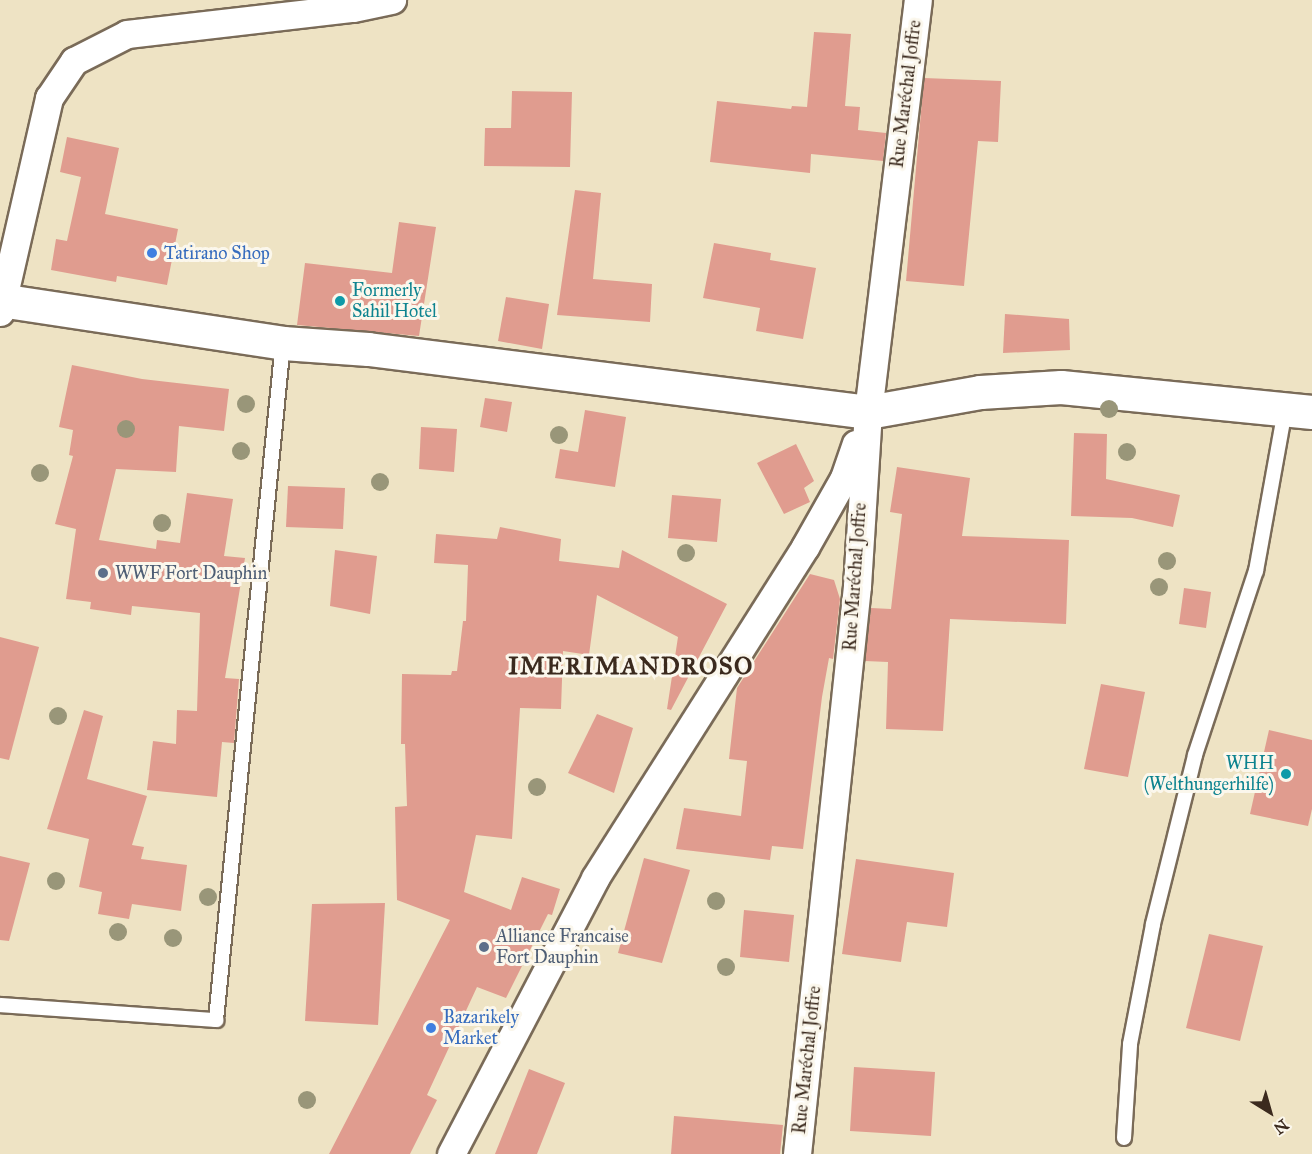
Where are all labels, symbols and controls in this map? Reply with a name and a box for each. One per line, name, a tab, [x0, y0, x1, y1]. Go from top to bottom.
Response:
street label: Rue Maréchal Joffre	[886, 19, 926, 169]
place label: Tatirano Shop	[164, 242, 270, 264]
marker: Tatirano Shop	[145, 246, 159, 260]
place label: Formerly Sahil Hotel	[352, 280, 437, 322]
marker: Formerly Sahil Hotel	[333, 294, 347, 308]
street label: Rue Maréchal Joffre	[839, 502, 871, 652]
place label: WWF Fort Dauphin	[115, 562, 267, 584]
marker: WWF Fort Dauphin	[96, 566, 110, 580]
district label: IMERIMANDROSO	[508, 653, 754, 681]
place label: WHH (Welthungerhilfe)	[1144, 753, 1274, 795]
marker: WHH (Welthungerhilfe)	[1279, 767, 1293, 781]
place label: Alliance Francaise Fort Dauphin	[496, 926, 629, 968]
marker: Alliance Francaise Fort Dauphin	[477, 940, 491, 954]
street label: Rue Maréchal Joffre	[788, 985, 826, 1135]
place label: Bazarikely Market	[443, 1007, 519, 1050]
marker: Bazarikely Market	[424, 1021, 438, 1035]
north arrow	[1240, 1082, 1300, 1142]
text: N	[1270, 1115, 1292, 1138]

